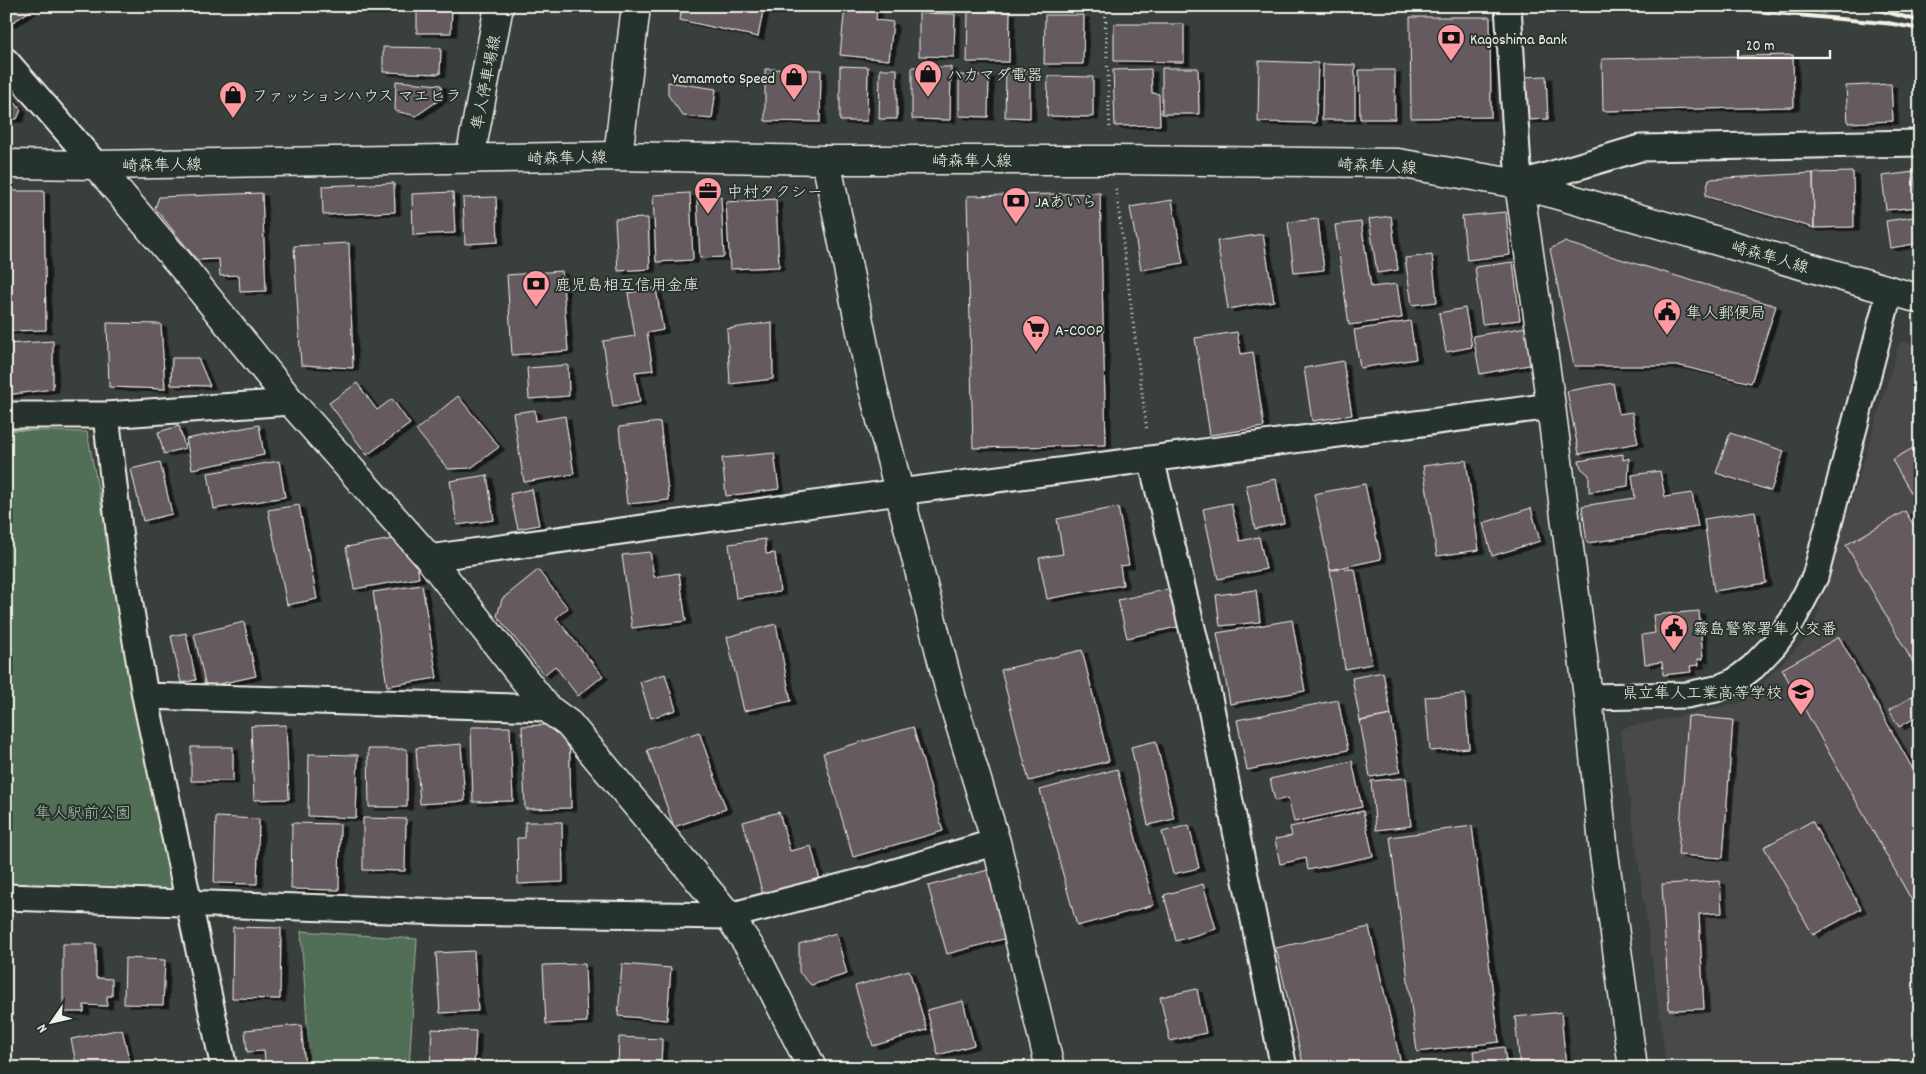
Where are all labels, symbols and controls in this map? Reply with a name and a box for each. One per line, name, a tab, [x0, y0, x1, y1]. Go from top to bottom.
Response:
bank icon: Kagoshima Bank	[1436, 23, 1466, 62]
scale bar	[1738, 28, 1831, 60]
place label: Kagoshima Bank	[1470, 29, 1567, 52]
street label: 隼人停車場線	[467, 33, 508, 132]
text: 20 m	[1746, 36, 1774, 58]
shop icon: ハカマダ電器	[913, 59, 943, 98]
shop icon: Yamamoto Speed	[779, 62, 809, 101]
place label: ハカマダ電器	[947, 65, 1043, 88]
place label: Yamamoto Speed	[672, 68, 775, 91]
shop icon: ファッションハウス マエヒラ	[218, 80, 248, 119]
place label: ファッションハウス マエヒラ	[252, 86, 461, 109]
street label: 崎森隼人線	[527, 147, 607, 172]
street label: 崎森隼人線	[932, 151, 1012, 174]
street label: 崎森隼人線	[122, 154, 202, 179]
street label: 崎森隼人線	[1336, 154, 1417, 181]
office icon: 中村タクシー	[693, 176, 723, 215]
place label: 中村タクシー	[727, 182, 823, 205]
bank icon: JAあいら	[1001, 186, 1031, 225]
place label: JAあいら	[1035, 192, 1098, 215]
street label: 崎森隼人線	[1728, 236, 1811, 280]
bank icon: 鹿児島相互信用金庫	[521, 269, 551, 308]
place label: 鹿児島相互信用金庫	[555, 275, 699, 298]
public building icon: 隼人郵便局	[1652, 297, 1682, 336]
place label: 隼人郵便局	[1686, 303, 1766, 326]
supermarket icon: A-COOP	[1021, 314, 1051, 353]
place label: A-COOP	[1055, 320, 1103, 343]
public building icon: 霧島警察署隼人交番	[1659, 613, 1689, 652]
place label: 霧島警察署隼人交番	[1693, 619, 1837, 642]
school or university icon: 県立隼人工業高等学校	[1786, 677, 1816, 716]
place label: 県立隼人工業高等学校	[1622, 683, 1782, 706]
park label: 隼人駅前公園	[35, 803, 131, 826]
north arrow	[28, 996, 78, 1046]
text: N	[33, 1020, 53, 1037]

